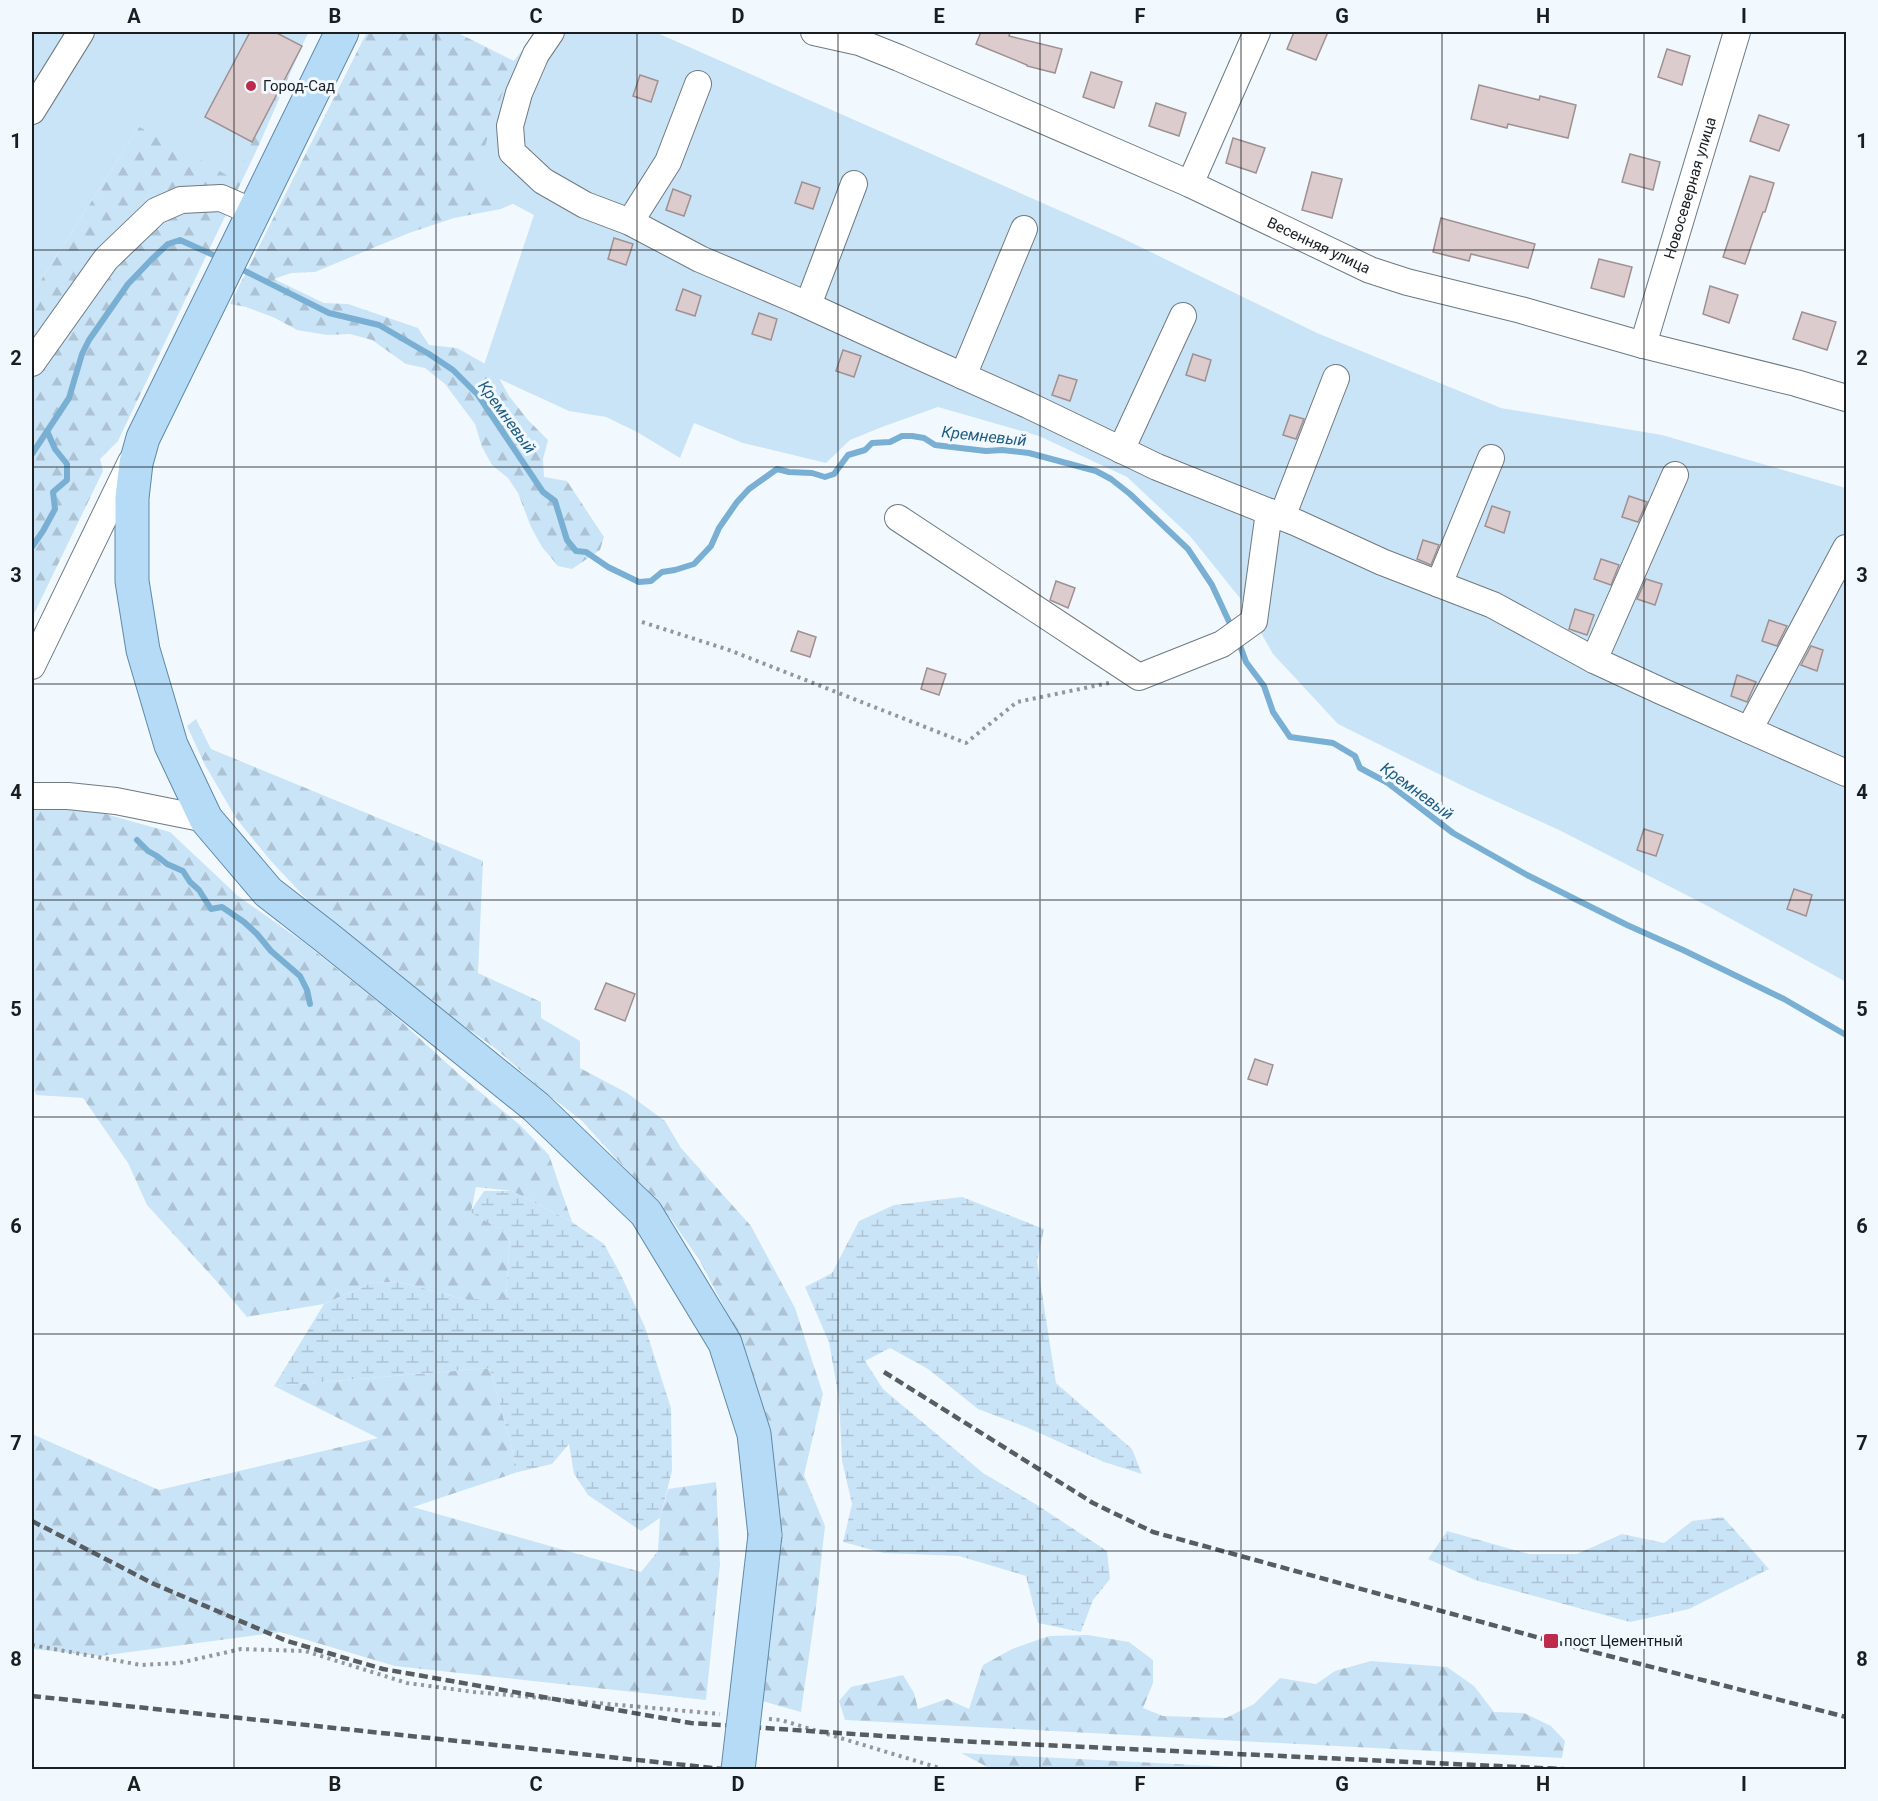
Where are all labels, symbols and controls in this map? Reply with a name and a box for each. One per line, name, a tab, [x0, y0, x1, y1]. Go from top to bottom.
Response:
text: A	[127, 4, 141, 28]
text: B	[329, 4, 341, 28]
text: C	[529, 4, 543, 28]
text: D	[732, 4, 745, 28]
text: E	[933, 4, 945, 28]
text: F	[1135, 4, 1146, 28]
text: G	[1335, 4, 1349, 28]
text: H	[1536, 4, 1550, 28]
text: I	[1741, 4, 1747, 28]
place label: Город-Сад	[263, 77, 335, 95]
marker: Город-Сад	[244, 79, 258, 93]
street label: Новосеверная улица	[1660, 115, 1720, 261]
text: 1	[10, 129, 22, 153]
text: 1	[1856, 129, 1868, 153]
street label: Весенняя улица	[1264, 213, 1373, 278]
text: 2	[10, 346, 22, 370]
text: 2	[1856, 346, 1868, 370]
water label: Кремневый	[474, 377, 540, 457]
water label: Кремневый	[941, 422, 1027, 450]
text: 3	[10, 563, 22, 587]
text: 3	[1856, 563, 1868, 587]
water label: Кремневый	[1377, 758, 1457, 824]
text: 4	[10, 780, 22, 804]
text: 4	[1856, 780, 1868, 804]
text: 5	[10, 997, 22, 1021]
text: 5	[1856, 997, 1868, 1021]
text: 6	[10, 1214, 22, 1238]
text: 6	[1856, 1214, 1868, 1238]
text: 7	[10, 1431, 22, 1455]
text: 7	[1856, 1431, 1868, 1455]
marker: пост Цементный	[1542, 1632, 1560, 1650]
place label: пост Цементный	[1564, 1632, 1683, 1650]
text: 8	[10, 1647, 22, 1671]
text: 8	[1856, 1647, 1868, 1671]
text: A	[127, 1772, 141, 1796]
text: B	[329, 1772, 341, 1796]
text: C	[529, 1772, 543, 1796]
text: D	[732, 1772, 745, 1796]
text: E	[933, 1772, 945, 1796]
text: F	[1135, 1772, 1146, 1796]
text: G	[1335, 1772, 1349, 1796]
text: H	[1536, 1772, 1550, 1796]
text: I	[1741, 1772, 1747, 1796]

